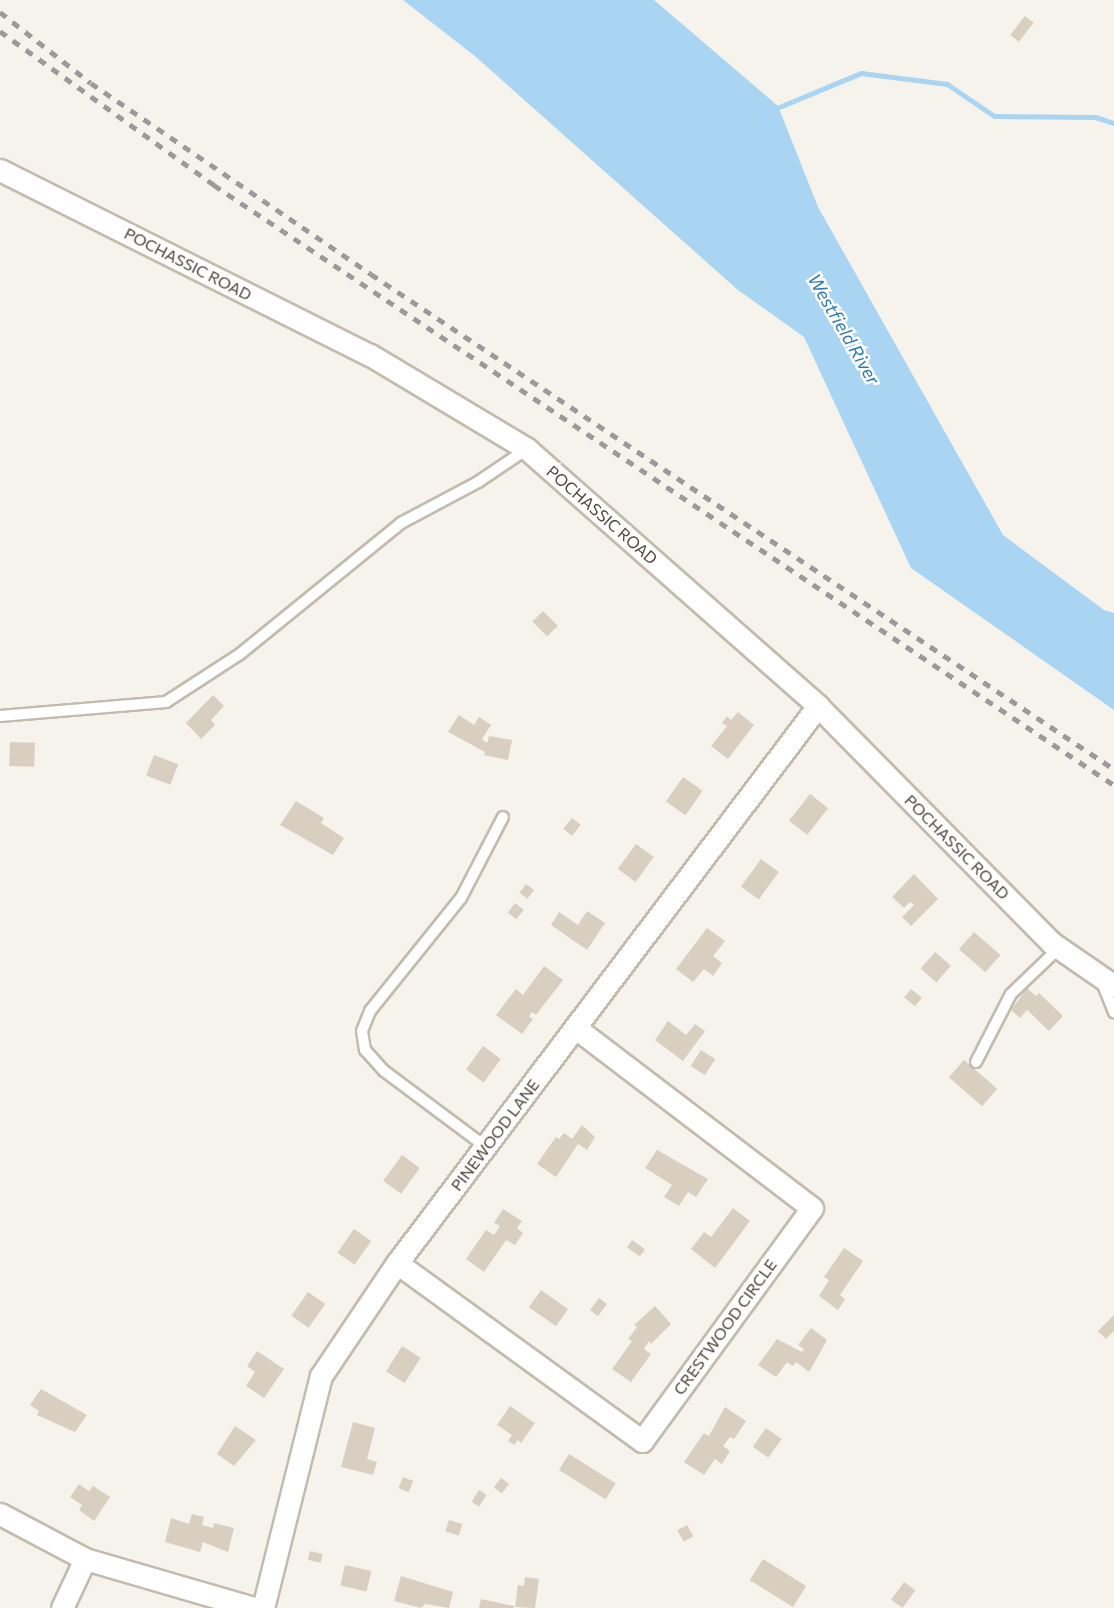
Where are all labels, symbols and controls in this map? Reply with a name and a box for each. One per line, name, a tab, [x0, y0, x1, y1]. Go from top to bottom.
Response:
street label: POCHASSIC ROAD	[121, 224, 255, 304]
water label: Westfield River	[804, 270, 884, 388]
street label: POCHASSIC ROAD	[543, 462, 661, 568]
street label: POCHASSIC ROAD	[901, 791, 1013, 903]
street label: PINEWOOD LANE	[447, 1075, 543, 1195]
street label: CRESTWOOD CIRCLE	[669, 1255, 781, 1399]

